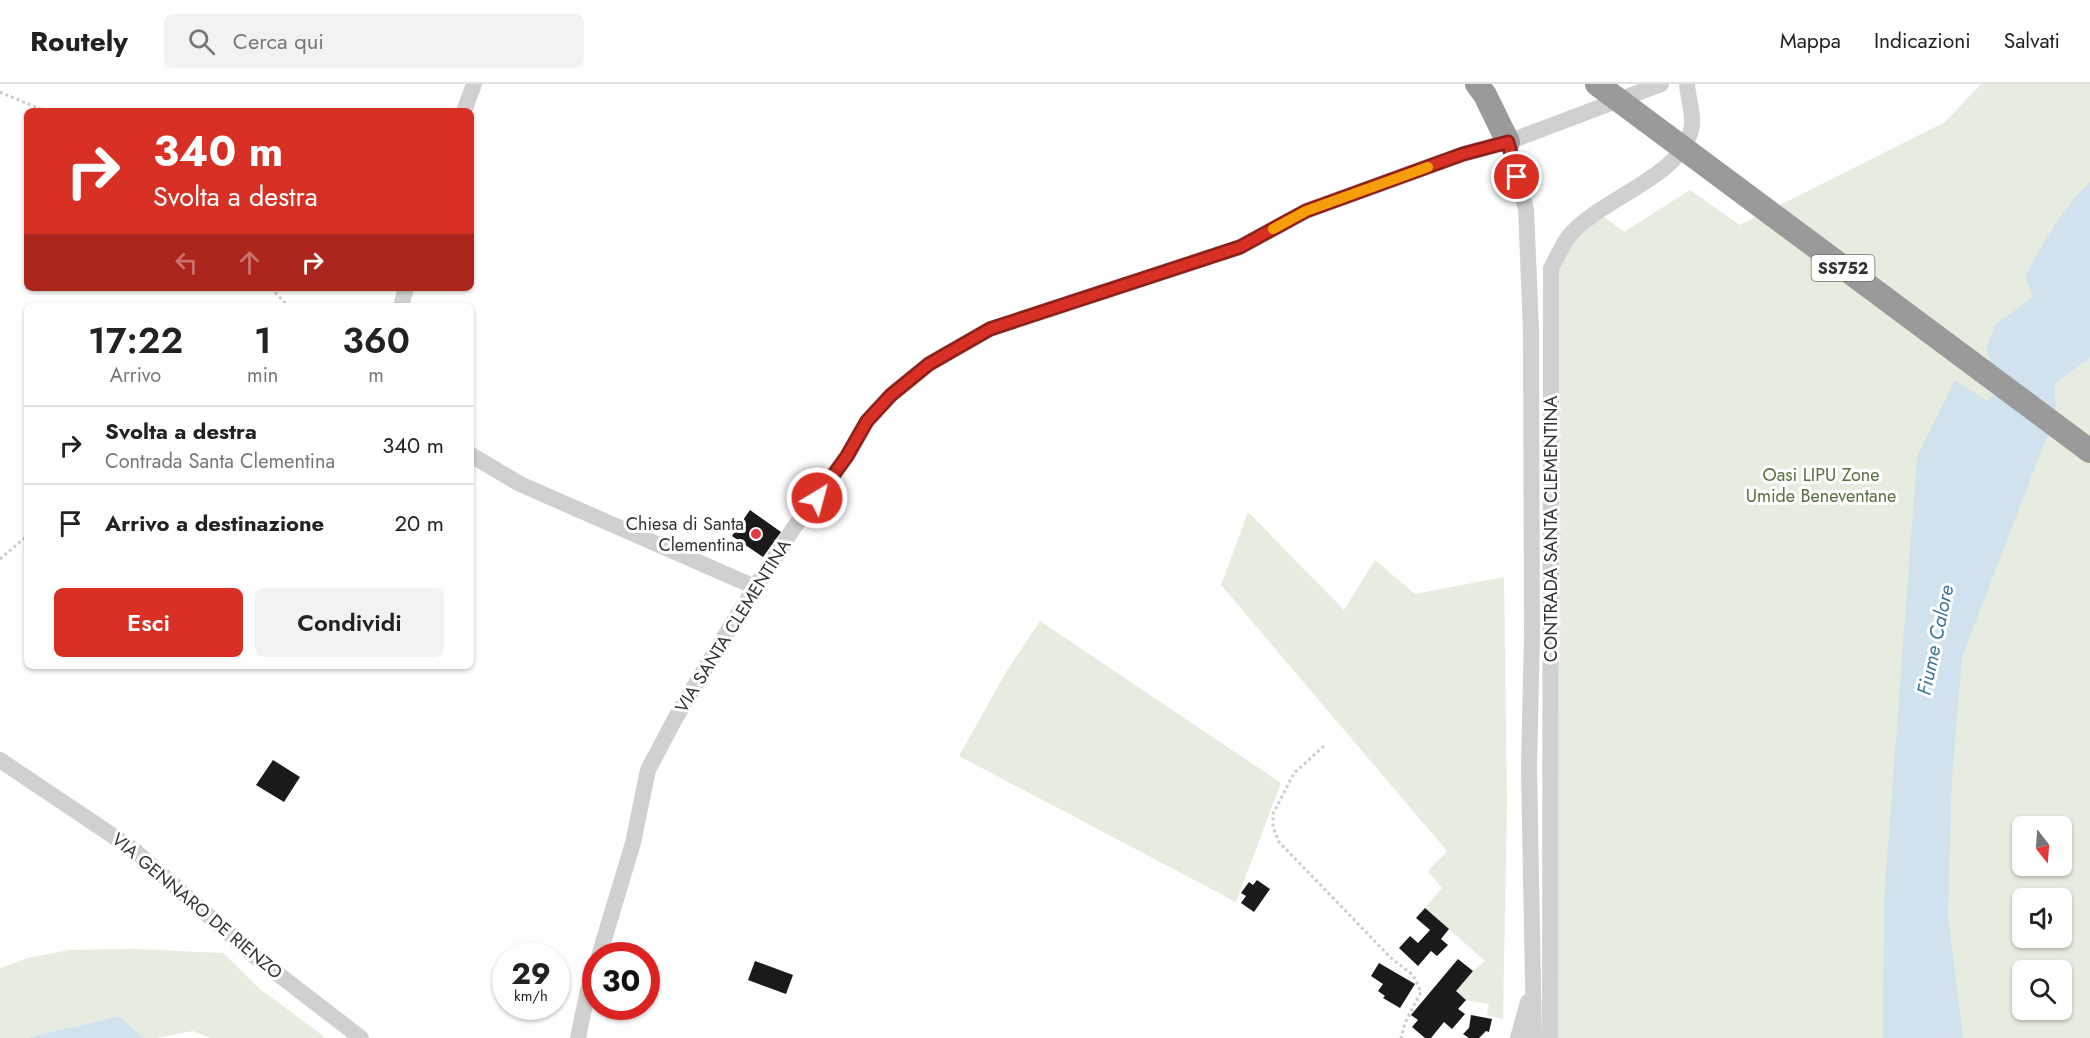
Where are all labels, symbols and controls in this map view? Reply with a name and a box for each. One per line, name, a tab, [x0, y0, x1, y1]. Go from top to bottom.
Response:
search box	[164, 14, 584, 68]
text: Routely	[30, 21, 128, 62]
icon: search	[185, 25, 218, 58]
text: Cerca qui	[233, 25, 324, 57]
text: Mappa	[1780, 26, 1841, 56]
text: Indicazioni	[1874, 26, 1971, 56]
text: Salvati	[2004, 26, 2060, 56]
text: 340 m	[153, 121, 283, 182]
icon: right	[54, 132, 132, 210]
pin	[1491, 151, 1542, 202]
icon: arrive	[1500, 160, 1533, 193]
text: Svolta a destra	[153, 177, 318, 216]
icon: left	[170, 246, 203, 279]
icon: ahead	[233, 246, 266, 279]
icon: right	[296, 246, 329, 279]
road number: SS752	[1812, 255, 1874, 281]
text: 17:22	[88, 314, 183, 366]
text: 1	[254, 314, 272, 366]
text: 360	[342, 314, 410, 366]
text: Arrivo	[110, 361, 161, 390]
text: min	[247, 361, 278, 390]
text: m	[368, 361, 384, 390]
street label: CONTRADA SANTA CLEMENTINA	[1538, 396, 1564, 662]
text: Svolta a destra	[105, 415, 257, 447]
icon: right	[54, 429, 87, 462]
text: 340 m	[382, 429, 444, 461]
text: Contrada Santa Clementina	[105, 447, 335, 476]
park label: Oasi LIPU Zone Umide Beneventane	[1746, 462, 1896, 509]
position arrow	[785, 466, 849, 530]
icon: arrive	[54, 507, 87, 540]
text: Arrivo a destinazione	[105, 507, 324, 539]
text: 20 m	[395, 507, 444, 539]
place label: Chiesa di Santa Clementina	[626, 511, 744, 558]
marker: Chiesa di Santa Clementina	[749, 527, 763, 541]
street label: VIA SANTA CLEMENTINA	[669, 534, 797, 718]
water label: Fiume Calore	[1910, 582, 1961, 698]
button: Esci	[54, 588, 243, 657]
button: Condividi	[255, 588, 444, 657]
north arrow	[2012, 816, 2072, 876]
map controls	[2012, 816, 2072, 1020]
street label: VIA GENNARO DE RIENZO	[106, 827, 288, 985]
button: sound	[2012, 888, 2072, 948]
speed limit sign: 30	[582, 942, 660, 1020]
text: 29	[511, 952, 551, 995]
button: search	[2012, 960, 2072, 1020]
text: km/h	[514, 985, 548, 1007]

